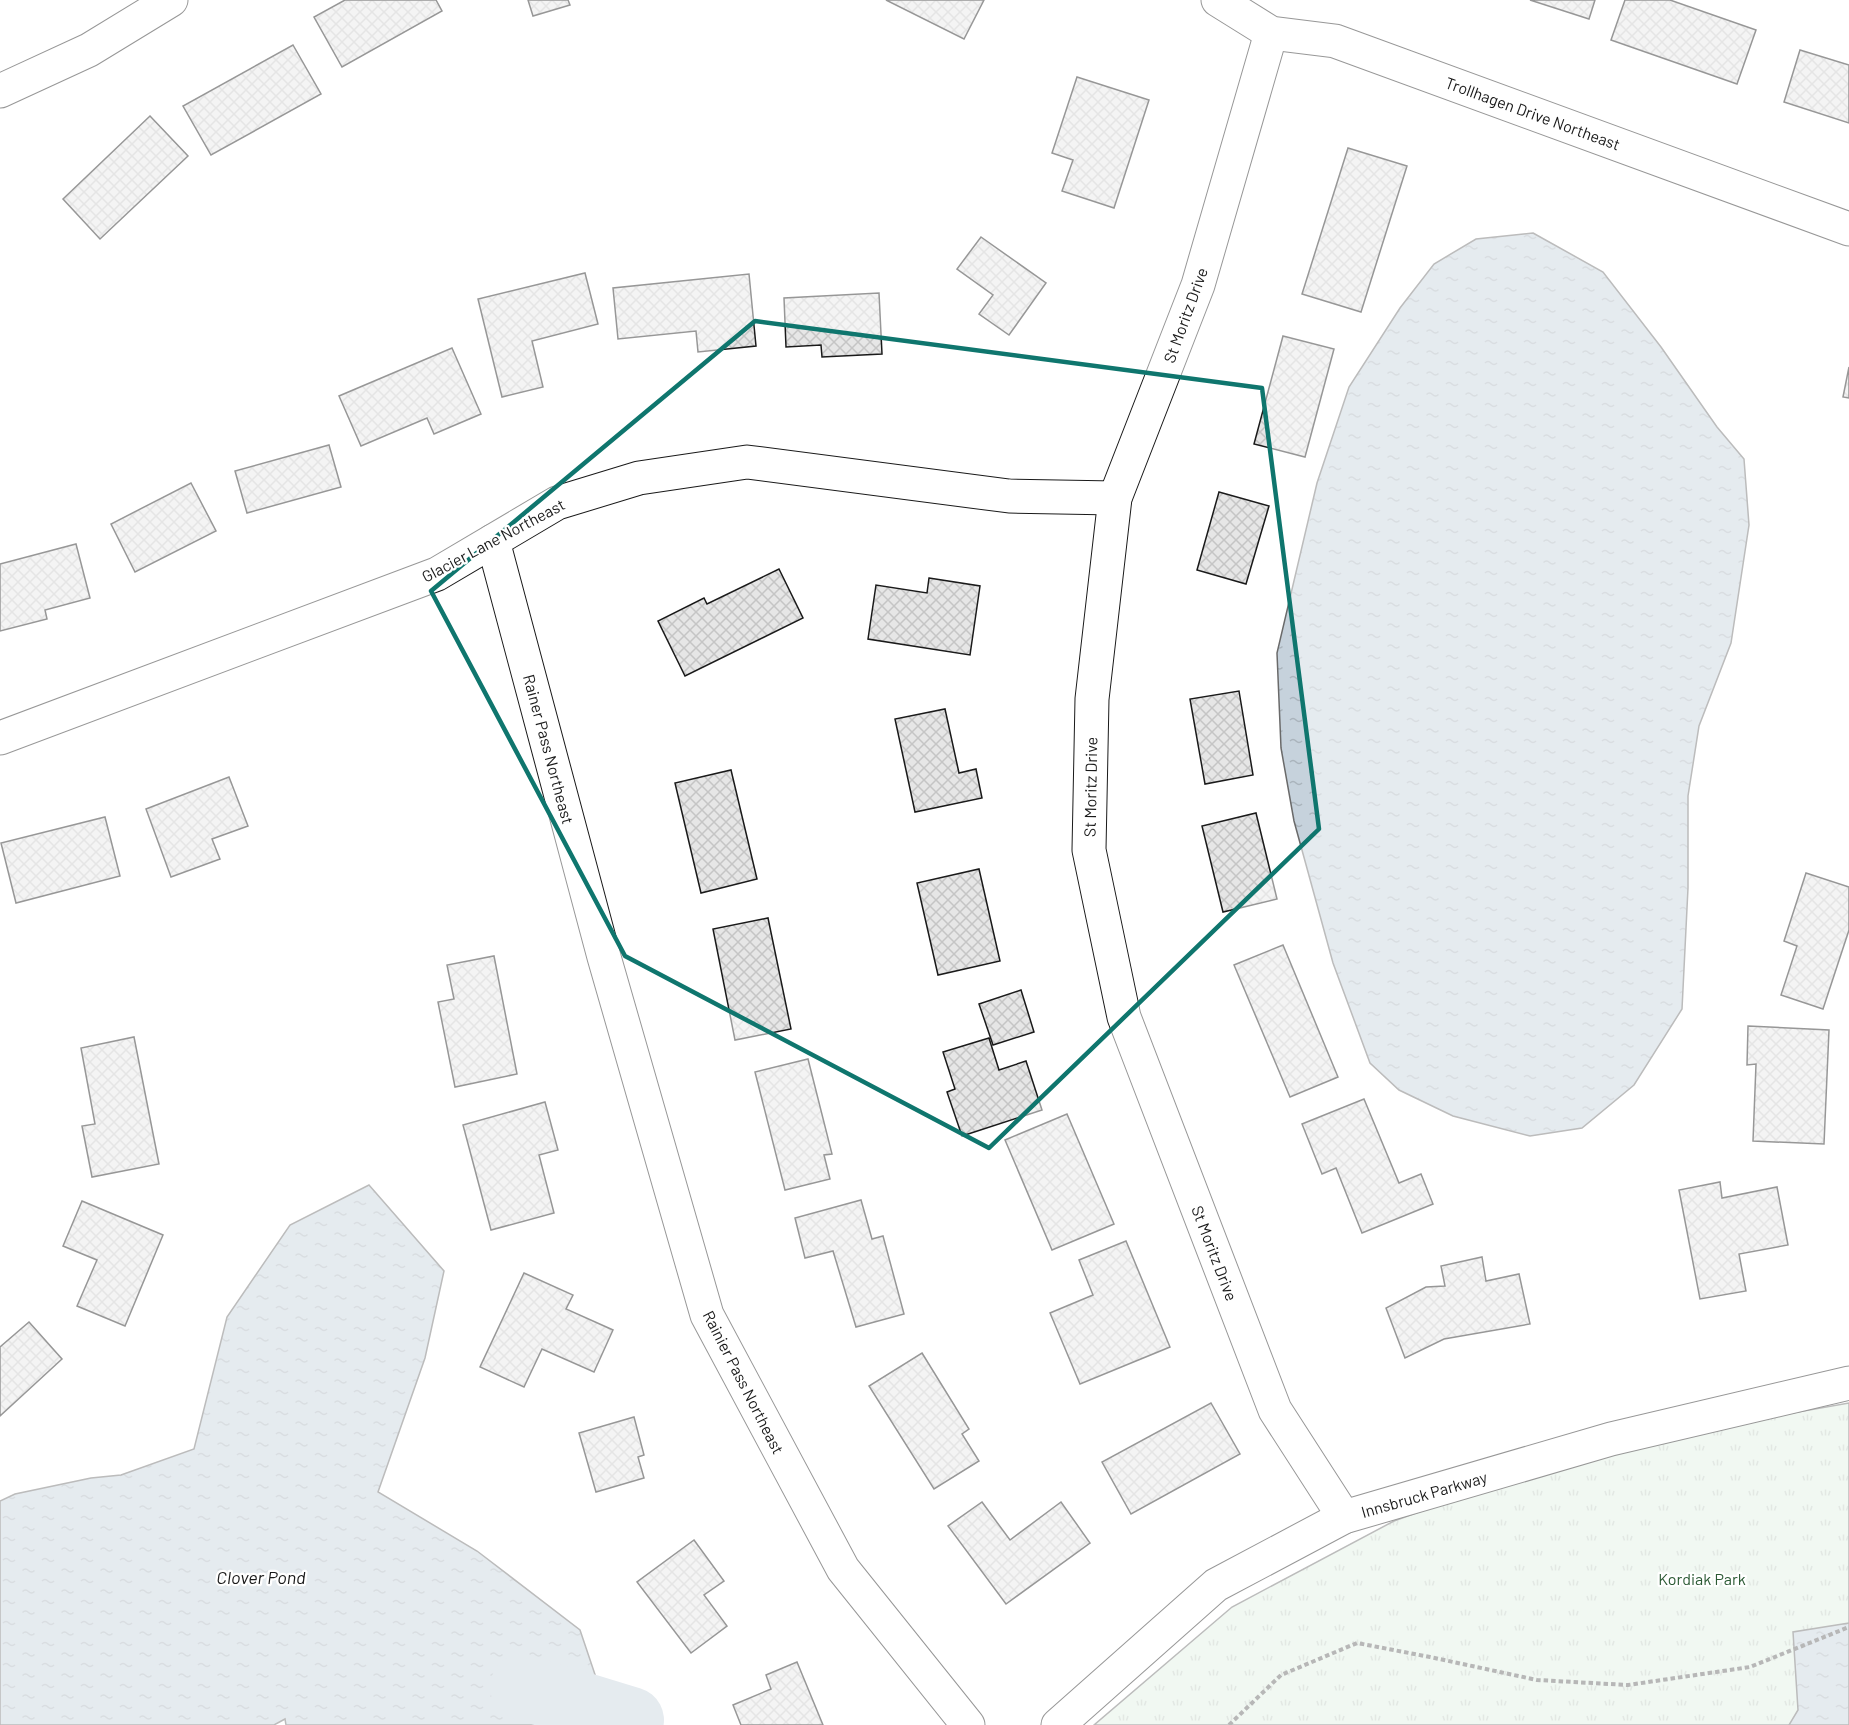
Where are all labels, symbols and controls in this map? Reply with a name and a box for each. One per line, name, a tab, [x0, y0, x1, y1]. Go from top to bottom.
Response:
street label: Trollhagen Drive Northeast	[1443, 72, 1623, 154]
street label: St Moritz Drive	[1159, 265, 1211, 365]
street label: Glacier Lane Northeast	[418, 494, 568, 586]
street label: Rainer Pass Northeast	[520, 672, 578, 826]
street label: St Moritz Drive	[1080, 737, 1100, 837]
street label: St Moritz Drive	[1188, 1203, 1242, 1303]
street label: Rainier Pass Northeast	[700, 1307, 788, 1457]
street label: Innsbruck Parkway	[1359, 1467, 1490, 1521]
water label: Clover Pond	[216, 1566, 306, 1588]
park label: Kordiak Park	[1658, 1569, 1746, 1588]

